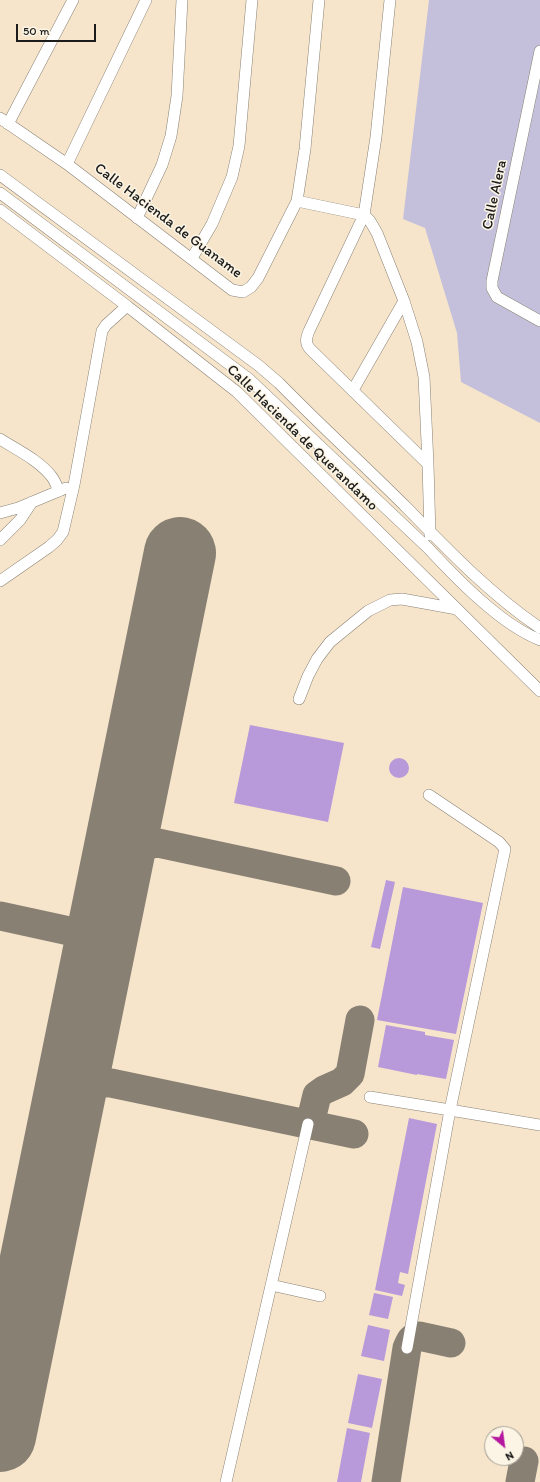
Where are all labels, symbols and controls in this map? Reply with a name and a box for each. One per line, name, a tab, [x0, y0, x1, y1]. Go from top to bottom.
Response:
scale bar	[18, 16, 98, 42]
text: 50 m	[23, 24, 49, 38]
street label: Calle Alera	[479, 159, 511, 231]
street label: Calle Hacienda de Guaname	[91, 160, 245, 282]
street label: Calle Hacienda de Querandamo	[223, 361, 381, 515]
north arrow	[484, 1426, 524, 1466]
text: N	[503, 1449, 516, 1464]

